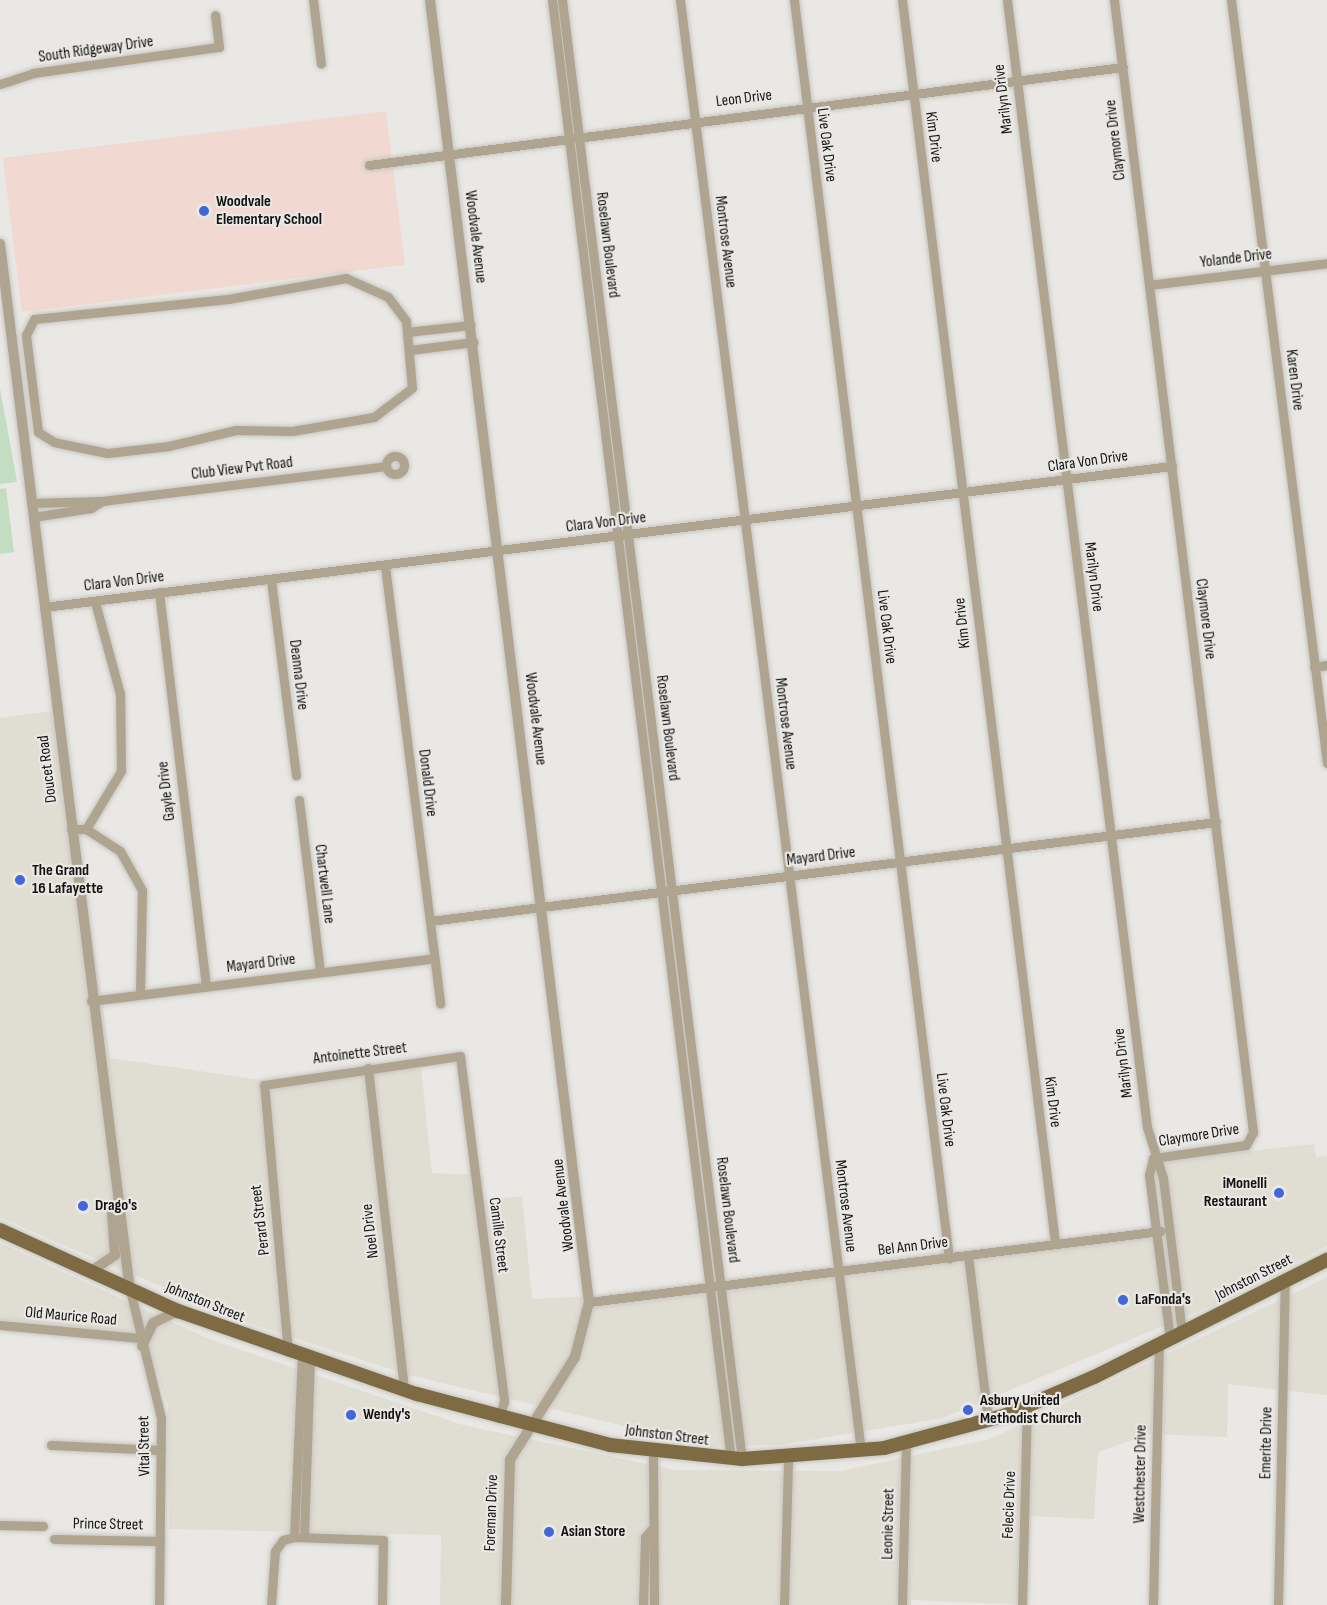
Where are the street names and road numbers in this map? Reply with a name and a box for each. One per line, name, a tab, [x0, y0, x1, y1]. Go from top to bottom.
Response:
street label: South Ridgeway Drive	[37, 32, 155, 68]
street label: Marilyn Drive	[990, 63, 1018, 135]
street label: Leon Drive	[715, 86, 773, 112]
street label: Claymore Drive	[1102, 99, 1130, 181]
street label: Live Oak Drive	[812, 107, 840, 183]
street label: Kim Drive	[920, 111, 946, 163]
street label: Woodvale Avenue	[460, 190, 490, 284]
street label: Roselawn Boulevard	[591, 191, 623, 299]
street label: Montrose Avenue	[710, 195, 740, 289]
street label: Yolande Drive	[1199, 245, 1273, 273]
street label: Karen Drive	[1281, 348, 1307, 412]
street label: Clara Von Drive	[1047, 447, 1129, 477]
street label: Club View Pvt Road	[190, 453, 294, 485]
street label: Clara Von Drive	[565, 509, 647, 537]
street label: Marilyn Drive	[1079, 541, 1107, 613]
street label: Clara Von Drive	[83, 568, 165, 596]
street label: Claymore Drive	[1191, 578, 1219, 660]
street label: Live Oak Drive	[872, 589, 900, 665]
street label: Kim Drive	[951, 597, 975, 649]
street label: Deanna Drive	[284, 639, 312, 711]
street label: Woodvale Avenue	[520, 672, 550, 766]
street label: Roselawn Boulevard	[651, 674, 683, 782]
street label: Montrose Avenue	[770, 677, 800, 771]
street label: Doucet Road	[34, 734, 62, 804]
street label: Donald Drive	[413, 748, 441, 818]
street label: Gayle Drive	[154, 760, 180, 822]
street label: Chartwell Lane	[310, 843, 338, 925]
street label: Mayard Drive	[786, 843, 856, 871]
street label: Mayard Drive	[226, 950, 296, 978]
street label: Marilyn Drive	[1110, 1027, 1138, 1099]
street label: Antoinette Street	[312, 1039, 408, 1069]
street label: Live Oak Drive	[931, 1072, 959, 1148]
street label: Kim Drive	[1039, 1076, 1065, 1128]
street label: Claymore Drive	[1157, 1120, 1241, 1152]
street label: Roselawn Boulevard	[711, 1156, 743, 1264]
street label: Woodvale Avenue	[549, 1158, 579, 1252]
street label: Montrose Avenue	[830, 1159, 860, 1253]
street label: Perard Street	[247, 1184, 275, 1256]
street label: Camille Street	[484, 1196, 512, 1274]
street label: Noel Drive	[358, 1203, 384, 1259]
street label: Bel Ann Drive	[877, 1233, 949, 1261]
street label: Johnston Street	[1212, 1250, 1296, 1306]
street label: Johnston Street	[163, 1278, 247, 1328]
street label: Old Maurice Road	[24, 1303, 118, 1331]
street label: Emerite Drive	[1257, 1407, 1277, 1479]
street label: Vital Street	[135, 1416, 155, 1476]
street label: Johnston Street	[624, 1421, 710, 1451]
street label: Westchester Drive	[1131, 1424, 1151, 1524]
street label: Felecie Drive	[999, 1471, 1021, 1539]
street label: Foreman Drive	[481, 1474, 503, 1552]
street label: Leonie Street	[879, 1488, 899, 1560]
street label: Prince Street	[73, 1515, 143, 1535]

